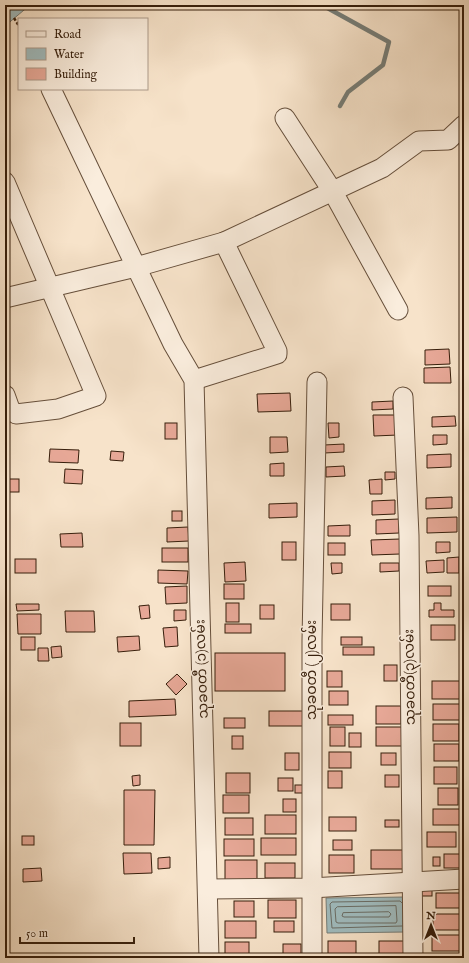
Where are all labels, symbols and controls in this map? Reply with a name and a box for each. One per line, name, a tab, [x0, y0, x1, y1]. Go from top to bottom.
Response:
legend	[18, 18, 148, 90]
text: Road	[54, 27, 82, 42]
text: Water	[54, 47, 85, 62]
text: Building	[54, 67, 98, 82]
street label: သုခဝတီ (၁)လမ်း	[189, 619, 215, 719]
street label: သုခဝတီ (၂)လမ်း	[301, 620, 323, 720]
street label: သုခဝတီ(၃)လမ်း	[398, 629, 422, 725]
north arrow	[411, 905, 451, 945]
text: N	[425, 909, 436, 923]
scale bar	[20, 919, 134, 945]
text: 50 m	[26, 926, 48, 941]

